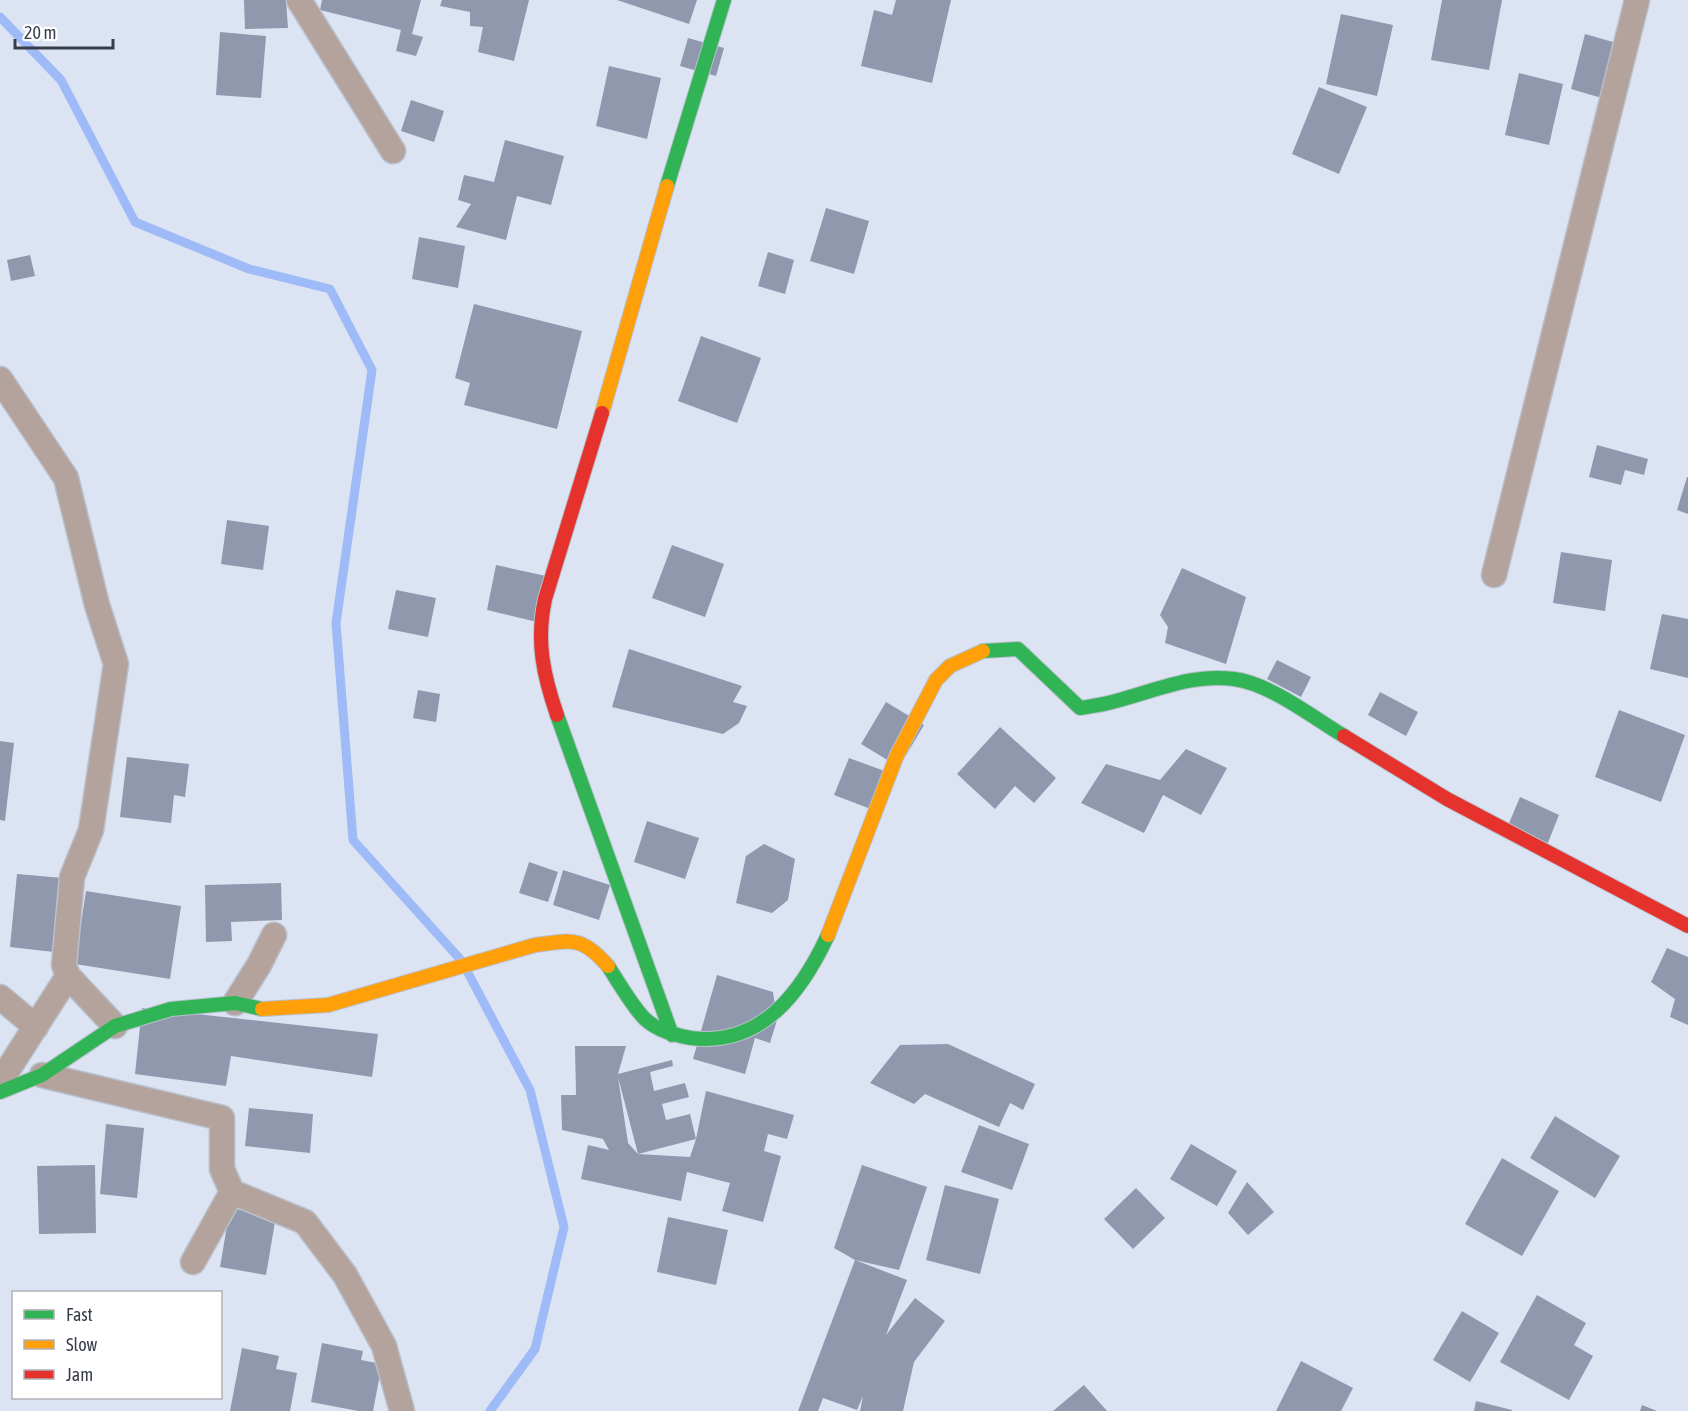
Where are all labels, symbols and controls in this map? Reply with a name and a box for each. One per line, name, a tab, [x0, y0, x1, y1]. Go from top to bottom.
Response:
scale bar	[15, 12, 112, 50]
text: 20 m	[24, 22, 56, 43]
legend	[12, 1291, 222, 1399]
text: Fast	[66, 1304, 93, 1325]
text: Slow	[66, 1334, 97, 1355]
text: Jam	[66, 1364, 93, 1385]

